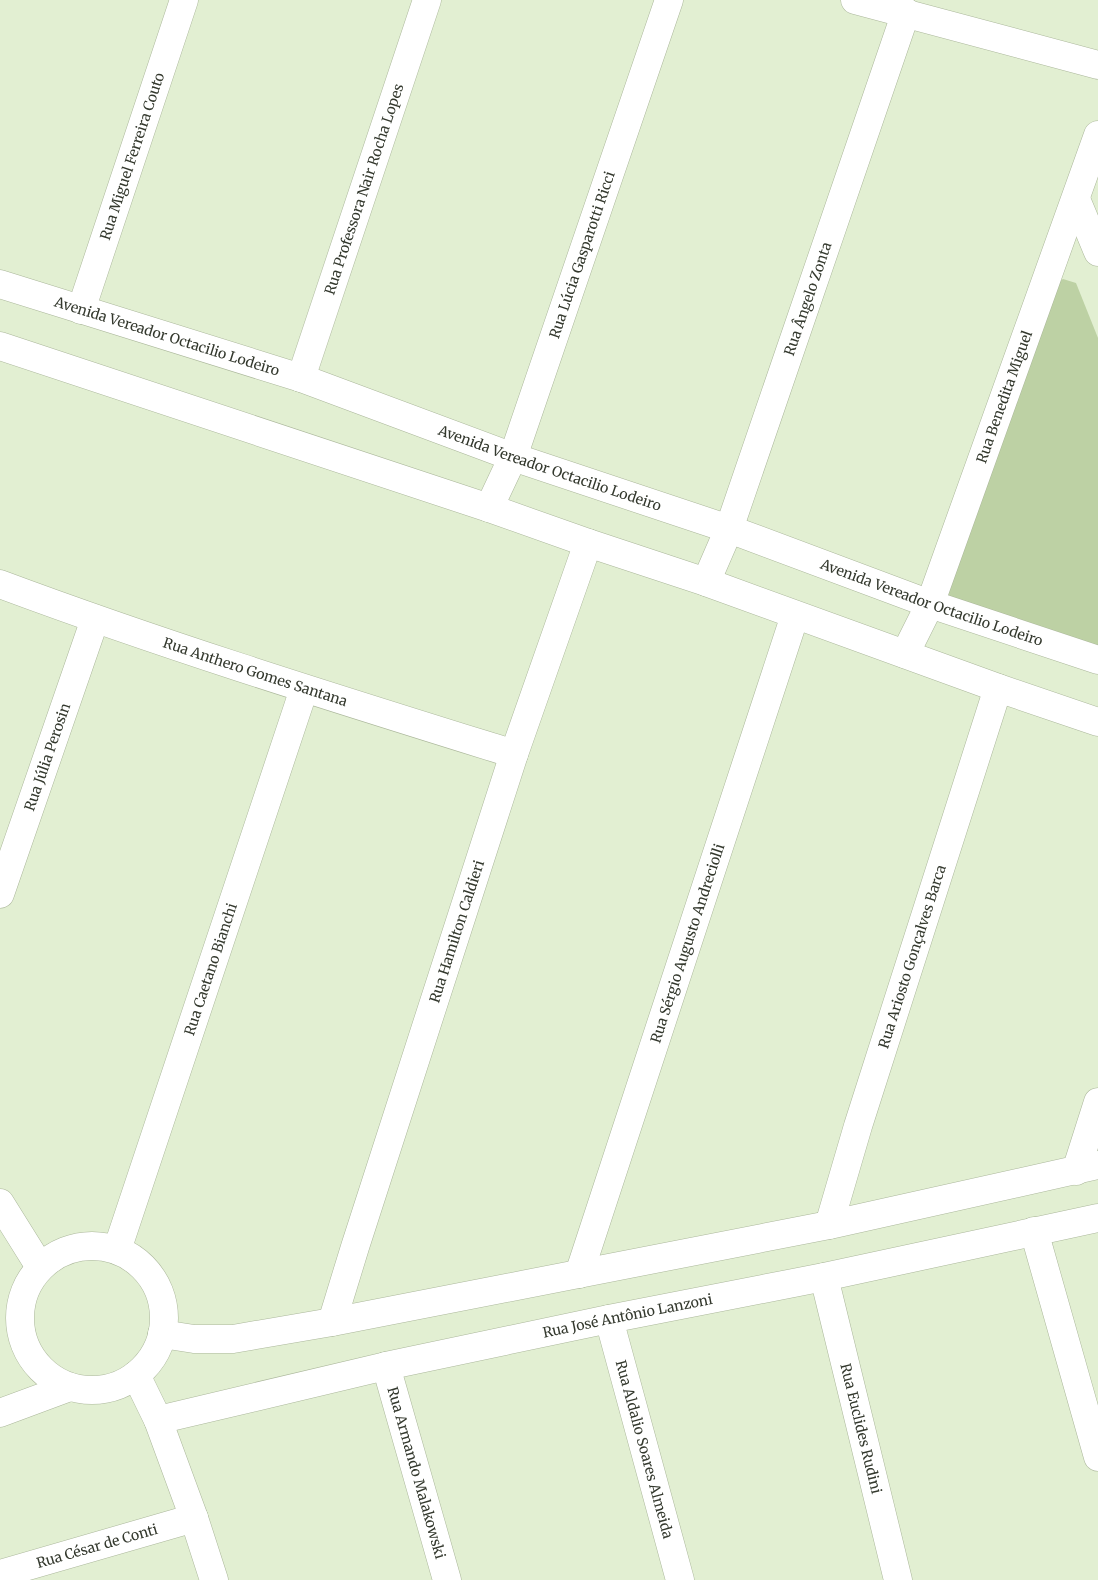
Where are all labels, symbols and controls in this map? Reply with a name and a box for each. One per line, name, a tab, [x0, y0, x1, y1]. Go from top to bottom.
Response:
street label: Rua Miguel Ferreira Couto	[96, 70, 168, 242]
street label: Rua Professora Nair Rocha Lopes	[320, 81, 408, 297]
street label: Rua Lúcia Gasparotti Ricci	[545, 168, 619, 341]
street label: Rua Ângelo Zonta	[780, 239, 836, 358]
street label: Avenida Vereador Octacilio Lodeiro	[51, 292, 282, 380]
street label: Rua Benedita Miguel	[972, 327, 1036, 465]
street label: Avenida Vereador Octacilio Lodeiro	[435, 421, 664, 515]
street label: Avenida Vereador Octacilio Lodeiro	[817, 555, 1045, 650]
street label: Rua Anthero Gomes Santana	[161, 633, 350, 710]
street label: Rua Júlia Perosin	[20, 701, 74, 813]
street label: Rua Sérgio Augusto Andreciolli	[646, 841, 729, 1045]
street label: Rua Hamilton Caldieri	[425, 857, 488, 1005]
street label: Rua Ariosto Gonçalves Barca	[874, 862, 950, 1051]
street label: Rua Caetano Bianchi	[180, 900, 241, 1038]
street label: Rua José Antônio Lanzoni	[541, 1290, 714, 1342]
street label: Rua Aldalio Soares Almeida	[612, 1358, 677, 1541]
street label: Rua Euclides Rudini	[836, 1361, 886, 1496]
street label: Rua Armando Malakowski	[383, 1385, 450, 1561]
street label: Rua César de Conti	[34, 1520, 160, 1572]

